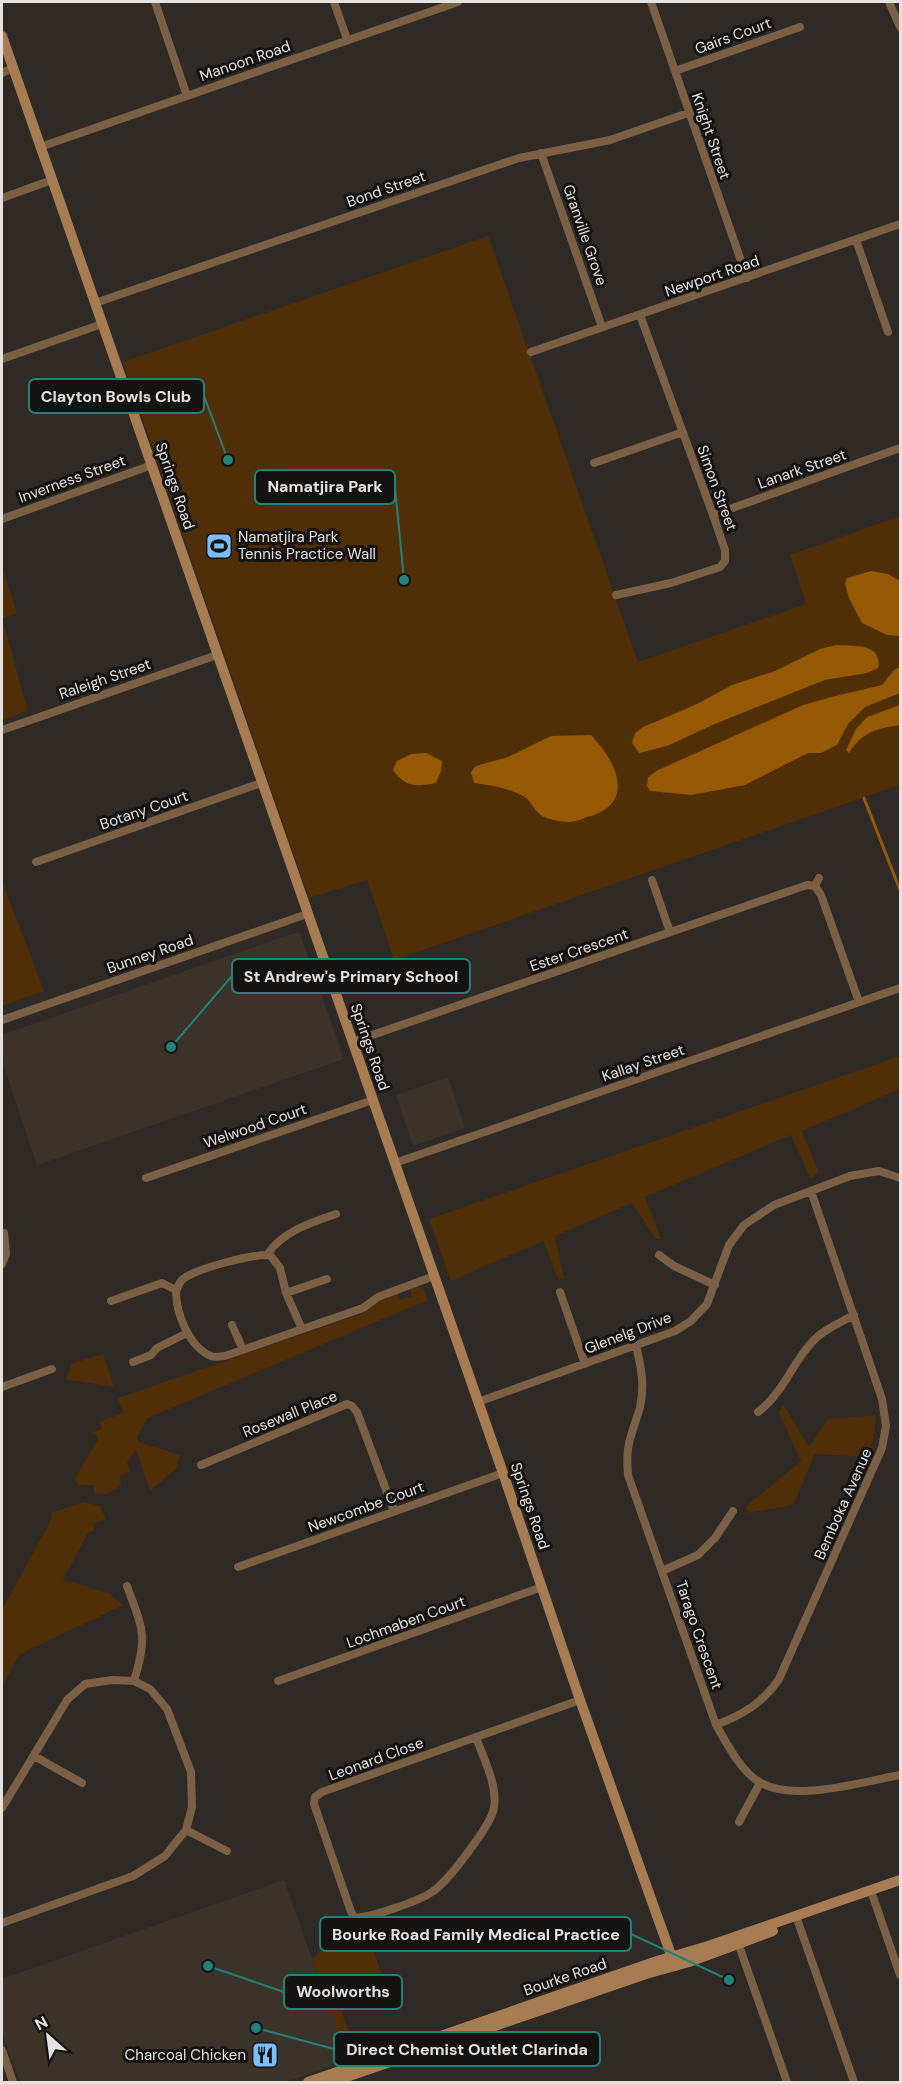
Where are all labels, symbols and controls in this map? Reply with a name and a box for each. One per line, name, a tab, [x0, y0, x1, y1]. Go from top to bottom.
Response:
street label: Gairs Court	[692, 13, 774, 59]
street label: Manoon Road	[197, 36, 293, 86]
street label: Knight Street	[687, 90, 735, 182]
street label: Bond Street	[344, 166, 428, 212]
street label: Granville Grove	[558, 182, 612, 288]
street label: Newport Road	[662, 250, 762, 302]
callout: Clayton Bowls Club	[29, 379, 204, 413]
text: Clayton Bowls Club	[41, 386, 191, 407]
street label: Springs Road	[151, 440, 199, 532]
street label: Simon Street	[692, 442, 742, 534]
street label: Lanark Street	[755, 444, 849, 494]
street label: Inverness Street	[16, 450, 128, 508]
callout: Namatjira Park	[255, 470, 395, 504]
text: Namatjira Park	[267, 476, 383, 497]
place label: Namatjira Park Tennis Practice Wall	[238, 527, 376, 564]
sports icon: Namatjira Park Tennis Practice Wall	[204, 531, 234, 561]
street label: Raleigh Street	[56, 654, 154, 704]
street label: Botany Court	[97, 786, 191, 834]
street label: Ester Crescent	[527, 924, 631, 976]
street label: Bunney Road	[104, 930, 196, 978]
callout: St Andrew's Primary School	[232, 959, 470, 993]
text: St Andrew's Primary School	[244, 966, 458, 987]
street label: Springs Road	[346, 1001, 394, 1093]
street label: Kallay Street	[599, 1039, 687, 1086]
street label: Welwood Court	[201, 1099, 309, 1153]
street label: Glenelg Drive	[582, 1307, 674, 1359]
street label: Rosewall Place	[240, 1386, 340, 1442]
street label: Bemboka Avenue	[809, 1445, 877, 1563]
street label: Springs Road	[506, 1460, 554, 1552]
street label: Newcombe Court	[305, 1477, 427, 1537]
street label: Tarago Crescent	[671, 1578, 727, 1692]
street label: Lochmaben Court	[344, 1591, 468, 1653]
street label: Leonard Close	[326, 1733, 426, 1785]
callout: Bourke Road Family Medical Practice	[320, 1917, 631, 1951]
text: Bourke Road Family Medical Practice	[332, 1924, 620, 1945]
street label: Bourke Road	[521, 1953, 609, 2001]
callout: Woolworths	[284, 1975, 402, 2009]
text: Woolworths	[296, 1981, 390, 2002]
north arrow	[18, 2006, 78, 2066]
text: N	[31, 2011, 51, 2035]
callout: Direct Chemist Outlet Clarinda	[334, 2032, 600, 2066]
text: Direct Chemist Outlet Clarinda	[346, 2039, 588, 2060]
restaurant icon: Charcoal Chicken	[250, 2040, 280, 2070]
place label: Charcoal Chicken	[125, 2045, 246, 2065]

